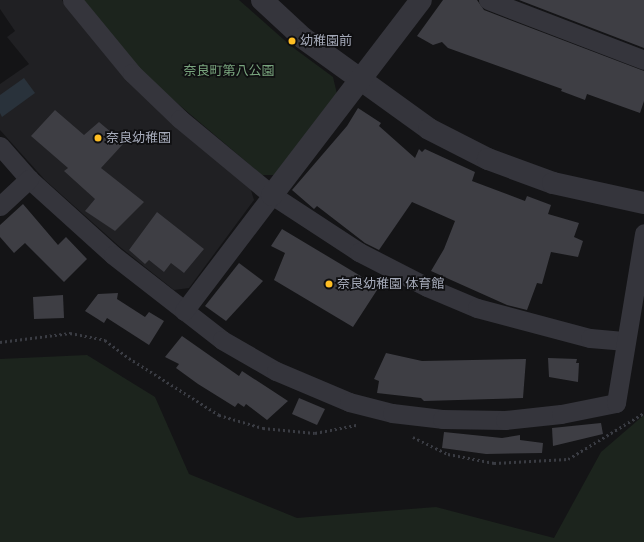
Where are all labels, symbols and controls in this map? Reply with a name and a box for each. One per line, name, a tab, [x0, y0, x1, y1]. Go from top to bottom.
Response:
place label: 幼稚園前	[300, 33, 352, 49]
marker: 幼稚園前	[287, 36, 297, 46]
park label: 奈良町第八公園	[184, 63, 274, 79]
place label: 奈良幼稚園	[106, 130, 171, 146]
marker: 奈良幼稚園	[93, 133, 103, 143]
place label: 奈良幼稚園 体育館	[337, 276, 444, 292]
marker: 奈良幼稚園 体育館	[324, 279, 334, 289]

